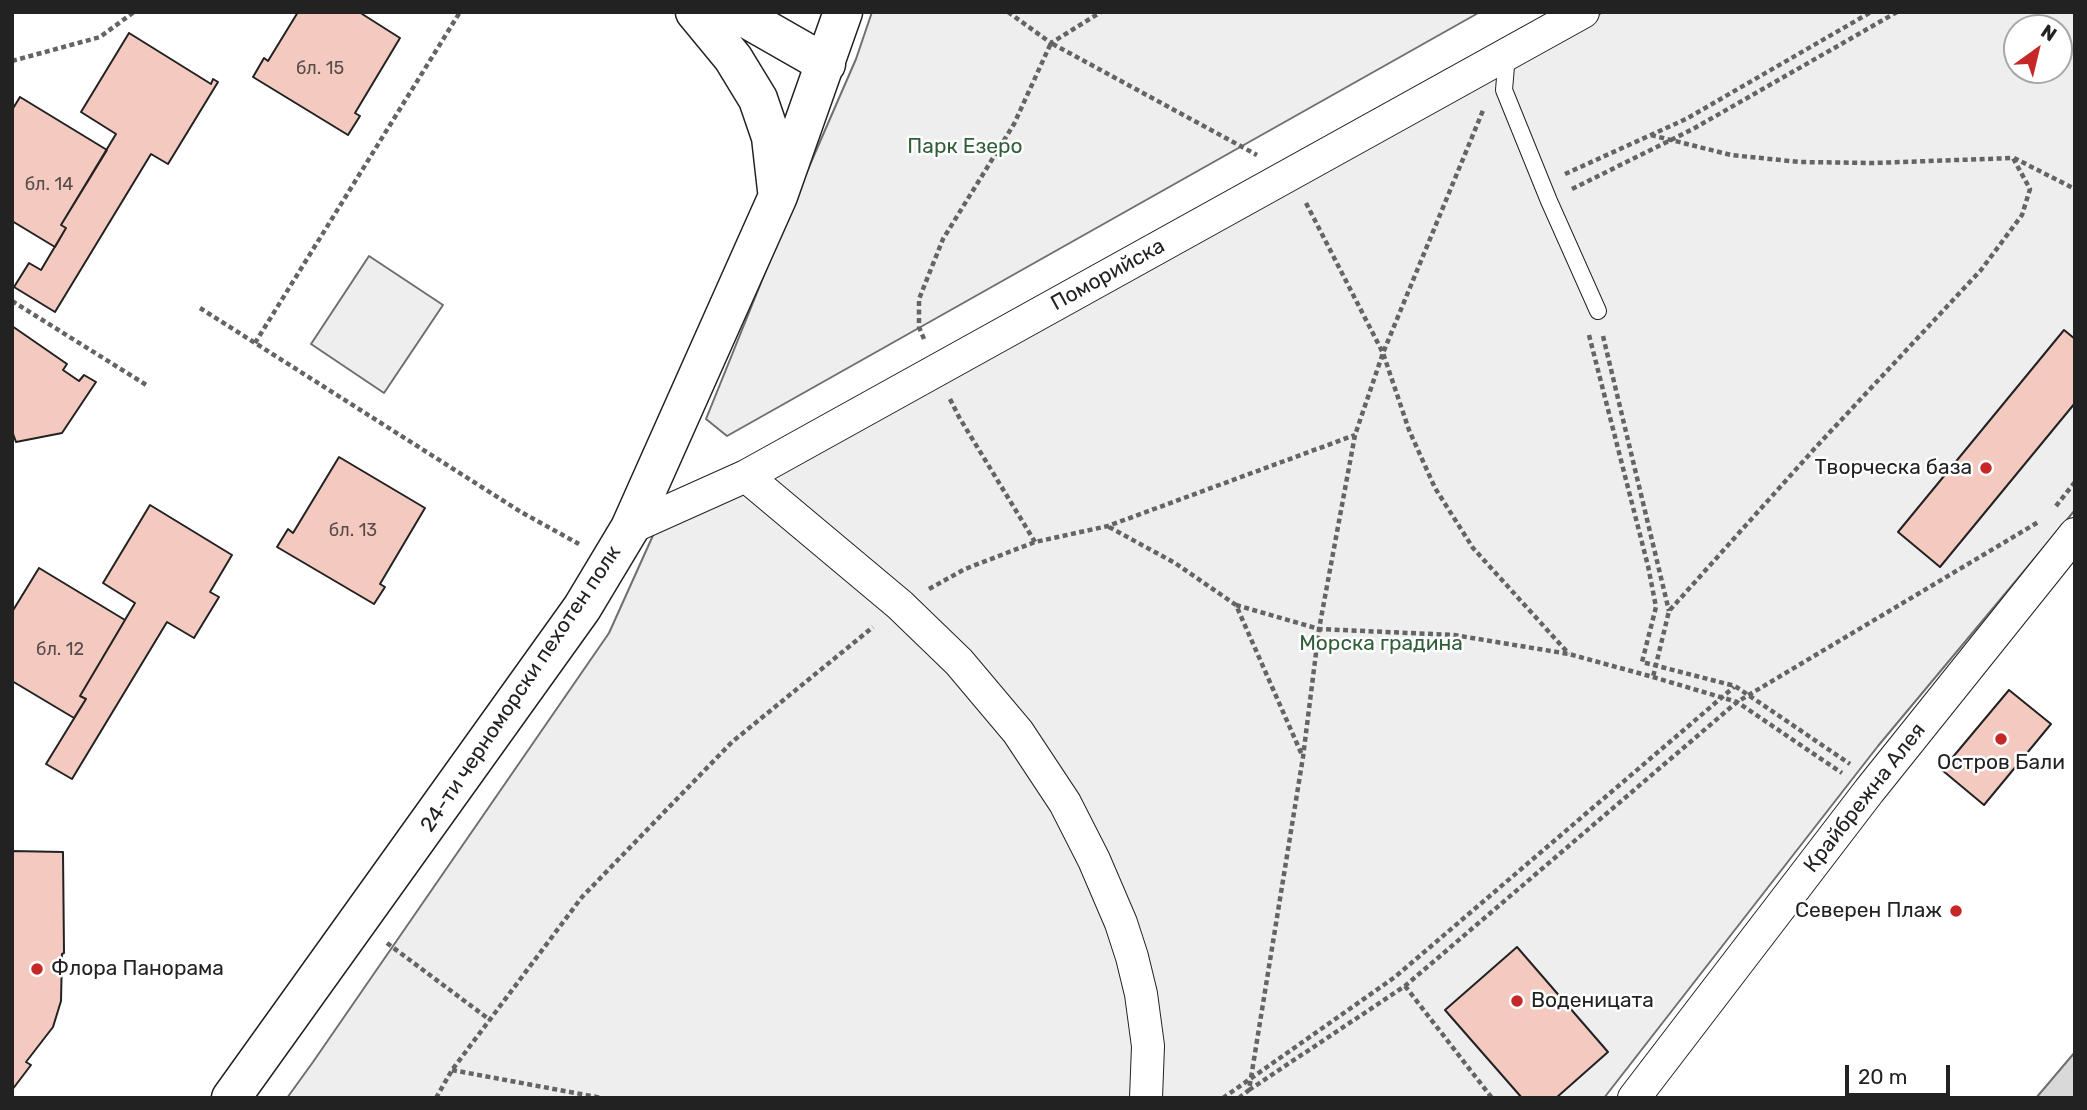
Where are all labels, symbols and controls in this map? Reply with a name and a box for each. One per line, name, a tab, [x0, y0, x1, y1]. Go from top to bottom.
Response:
north arrow	[2003, 14, 2073, 84]
text: N	[2037, 19, 2061, 46]
house number: бл. 15	[296, 58, 344, 80]
park label: Парк Езеро	[907, 134, 1023, 160]
house number: бл. 14	[25, 174, 73, 196]
street label: Поморийска	[1047, 233, 1169, 317]
place label: Творческа база	[1814, 455, 1972, 481]
marker: Творческа база	[1978, 460, 1994, 476]
house number: бл. 13	[329, 520, 377, 542]
street label: 24-ти черноморски пехотен полк	[415, 541, 627, 837]
park label: Морска градина	[1299, 631, 1463, 657]
house number: бл. 12	[36, 639, 84, 661]
street label: Крайбрежна Алея	[1799, 718, 1931, 878]
marker: Остров Бали	[1993, 731, 2009, 747]
place label: Остров Бали	[1937, 750, 2065, 776]
place label: Северен Плаж	[1795, 898, 1942, 924]
marker: Северен Плаж	[1948, 903, 1964, 919]
place label: Флора Панорама	[51, 956, 224, 982]
marker: Флора Панорама	[29, 961, 45, 977]
place label: Воденицата	[1531, 988, 1654, 1014]
marker: Воденицата	[1509, 993, 1525, 1009]
scale bar	[1849, 1050, 1954, 1094]
text: 20 m	[1858, 1064, 1907, 1089]

